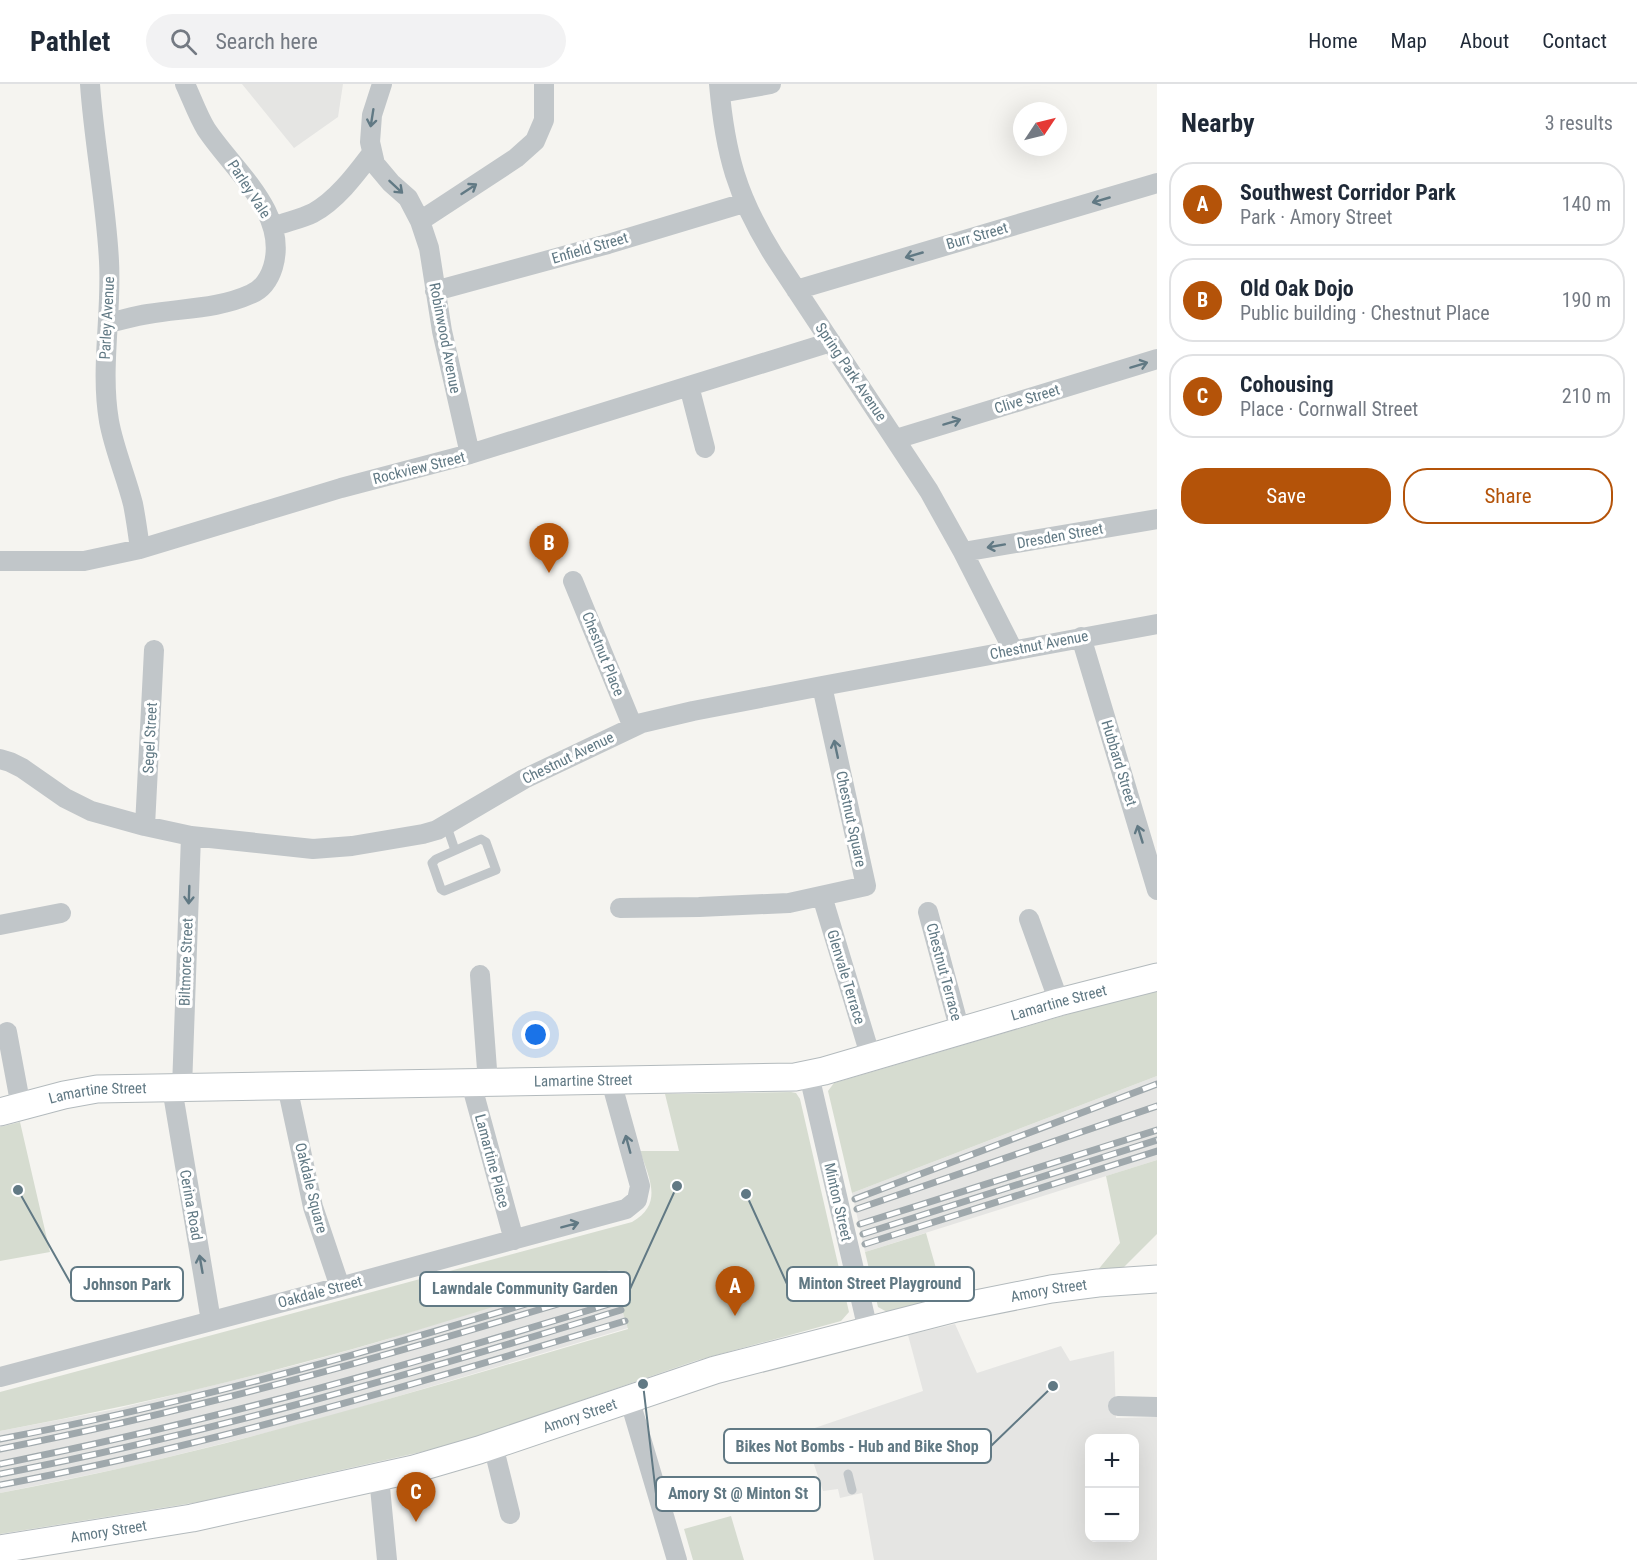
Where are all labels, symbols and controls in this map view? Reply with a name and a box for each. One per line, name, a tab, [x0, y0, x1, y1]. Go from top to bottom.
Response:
search box	[146, 14, 566, 68]
text: Pathlet	[30, 25, 110, 58]
icon: search	[167, 25, 200, 58]
text: Search here	[215, 29, 318, 54]
text: Home	[1308, 29, 1358, 53]
text: Map	[1391, 29, 1427, 53]
text: About	[1460, 29, 1509, 53]
text: Contact	[1542, 29, 1607, 53]
north arrow	[1013, 102, 1067, 156]
one-way arrow	[367, 108, 378, 127]
text: Nearby	[1181, 108, 1255, 138]
text: 3 results	[1545, 111, 1613, 135]
street label: Parley Vale	[224, 157, 274, 221]
one-way arrow	[389, 180, 404, 194]
text: Southwest Corridor Park	[1240, 180, 1456, 205]
one-way arrow	[461, 183, 478, 196]
text: A	[1197, 192, 1208, 216]
text: 140 m	[1562, 192, 1611, 216]
one-way arrow	[1092, 195, 1111, 206]
text: Park · Amory Street	[1240, 205, 1392, 229]
street label: Burr Street	[944, 219, 1010, 253]
street label: Enfield Street	[550, 229, 630, 267]
one-way arrow	[905, 250, 924, 261]
street label: Parley Avenue	[96, 276, 118, 360]
text: Old Oak Dojo	[1240, 276, 1354, 301]
street label: Robinwood Avenue	[425, 281, 465, 395]
text: B	[1197, 288, 1208, 312]
text: 190 m	[1562, 288, 1611, 312]
text: Public building · Chestnut Place	[1240, 301, 1490, 325]
street label: Spring Park Avenue	[811, 319, 891, 425]
one-way arrow	[1129, 359, 1148, 370]
text: Cohousing	[1240, 372, 1334, 397]
street label: Clive Street	[992, 381, 1062, 417]
text: C	[1197, 384, 1208, 408]
text: 210 m	[1562, 384, 1611, 408]
text: Place · Cornwall Street	[1240, 397, 1418, 421]
one-way arrow	[942, 416, 961, 427]
street label: Rockview Street	[371, 448, 467, 488]
button: Save	[1181, 468, 1391, 524]
button: Share	[1403, 468, 1613, 524]
street label: Dresden Street	[1015, 520, 1105, 552]
pin: B	[530, 524, 568, 573]
one-way arrow	[986, 541, 1006, 552]
street label: Chestnut Place	[578, 609, 628, 699]
street label: Chestnut Avenue	[988, 627, 1090, 663]
street label: Segel Street	[139, 702, 161, 774]
street label: Hubbard Street	[1097, 718, 1141, 808]
street label: Chestnut Avenue	[519, 728, 617, 788]
one-way arrow	[830, 740, 841, 760]
street label: Chestnut Square	[832, 769, 870, 869]
one-way arrow	[1134, 825, 1145, 844]
one-way arrow	[183, 884, 194, 904]
street label: Biltmore Street	[175, 918, 197, 1006]
street label: Chestnut Terrace	[922, 921, 966, 1023]
street label: Glenvale Terrace	[823, 928, 869, 1026]
street label: Lamartine Street	[1009, 981, 1109, 1025]
your location	[521, 1020, 550, 1049]
street label: Lamartine Street	[534, 1071, 633, 1090]
street label: Lamartine Street	[47, 1079, 147, 1108]
street label: Lamartine Place	[471, 1112, 513, 1210]
one-way arrow	[622, 1134, 634, 1153]
street label: Oakdale Square	[291, 1141, 331, 1235]
street label: Minton Street	[820, 1161, 856, 1243]
street label: Cerina Road	[176, 1168, 206, 1242]
one-way arrow	[560, 1218, 579, 1230]
one-way arrow	[196, 1254, 207, 1274]
pin: A	[716, 1266, 754, 1316]
callout: Johnson Park	[71, 1267, 183, 1301]
callout: Minton Street Playground	[787, 1267, 974, 1301]
street label: Oakdale Street	[276, 1272, 364, 1312]
callout: Lawndale Community Garden	[420, 1272, 630, 1306]
text: Minton Street Playground	[798, 1274, 962, 1293]
text: Johnson Park	[83, 1275, 171, 1294]
street label: Amory Street	[1009, 1276, 1088, 1306]
text: Lawndale Community Garden	[432, 1279, 618, 1298]
street label: Amory Street	[540, 1395, 619, 1437]
callout: Bikes Not Bombs - Hub and Bike Shop	[724, 1429, 991, 1463]
map controls	[1085, 1434, 1139, 1542]
button: +	[1085, 1434, 1139, 1488]
text: Bikes Not Bombs - Hub and Bike Shop	[735, 1437, 979, 1456]
pin: C	[396, 1472, 436, 1522]
callout: Amory St @ Minton St	[656, 1477, 820, 1511]
text: Amory St @ Minton St	[668, 1484, 808, 1503]
button: −	[1085, 1488, 1139, 1542]
street label: Amory Street	[69, 1516, 148, 1546]

